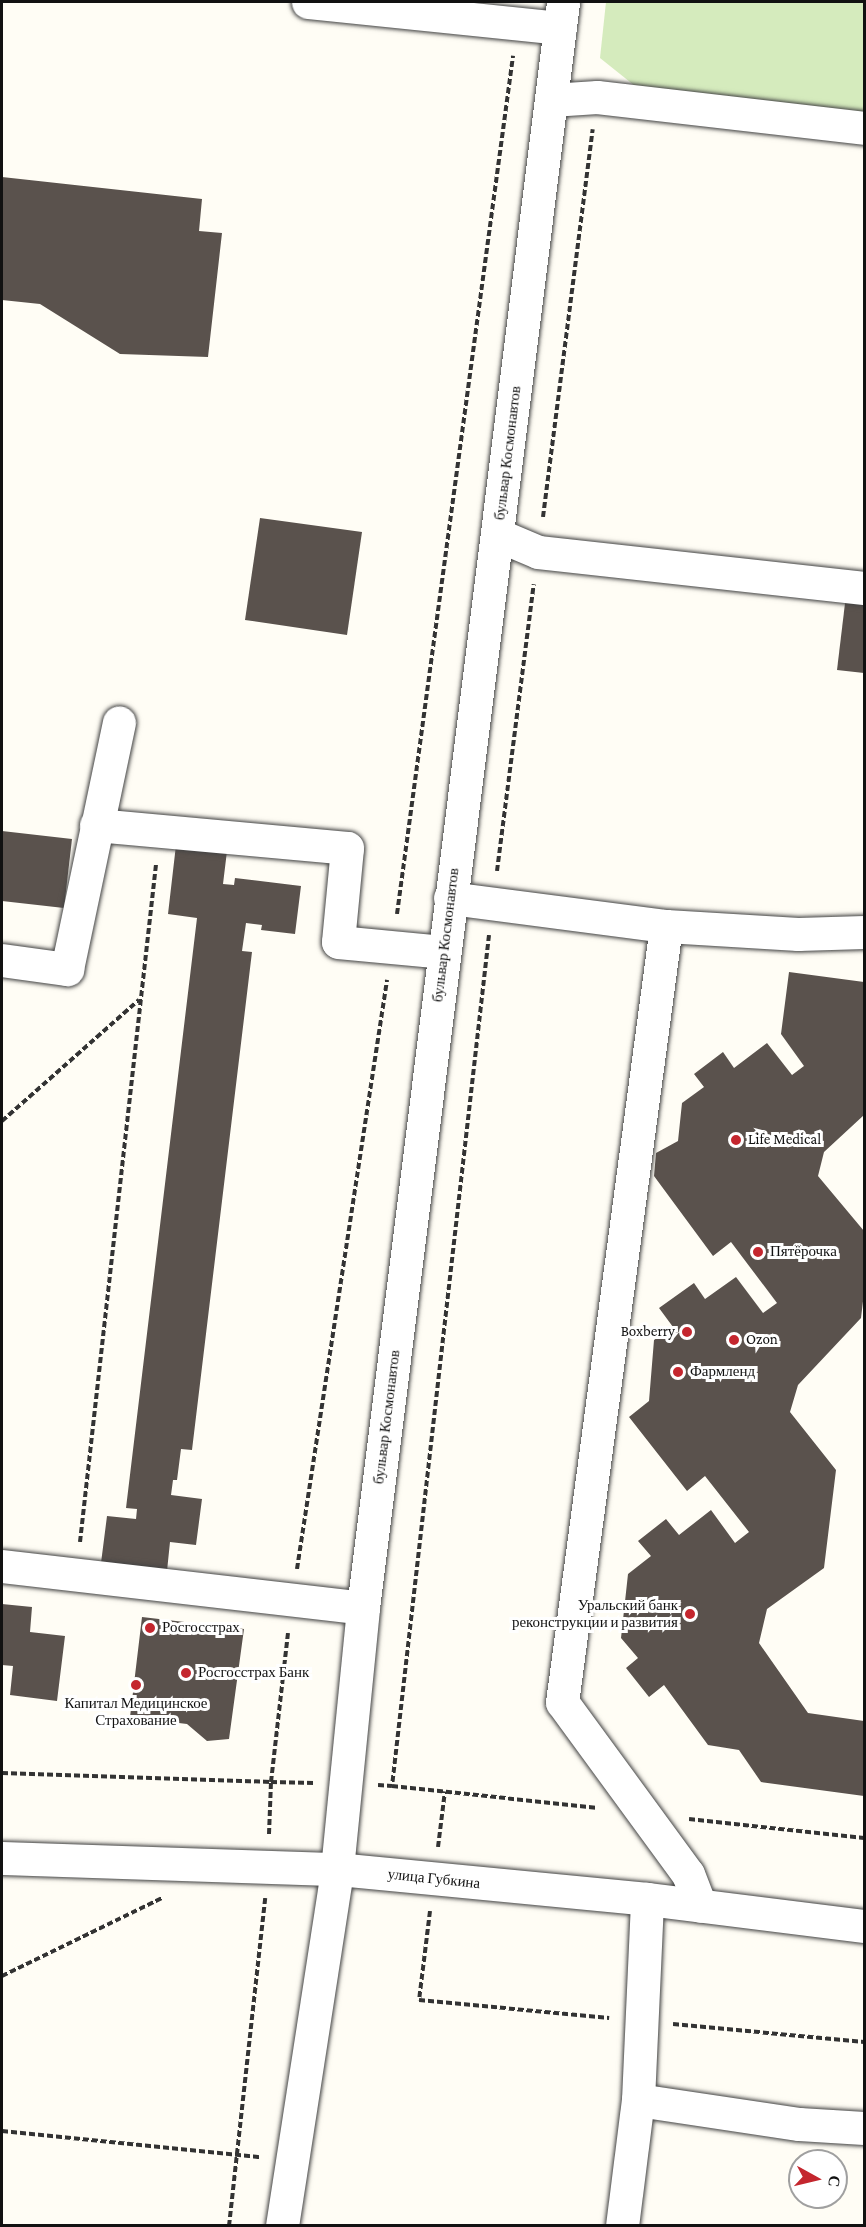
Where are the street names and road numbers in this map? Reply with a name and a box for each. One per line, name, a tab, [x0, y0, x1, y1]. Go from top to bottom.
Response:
street label: бульвар Космонавтов	[491, 385, 525, 521]
street label: бульвар Космонавтов	[429, 867, 463, 1003]
street label: бульвар Космонавтов	[370, 1349, 404, 1485]
street label: улица Губкина	[387, 1865, 481, 1893]

